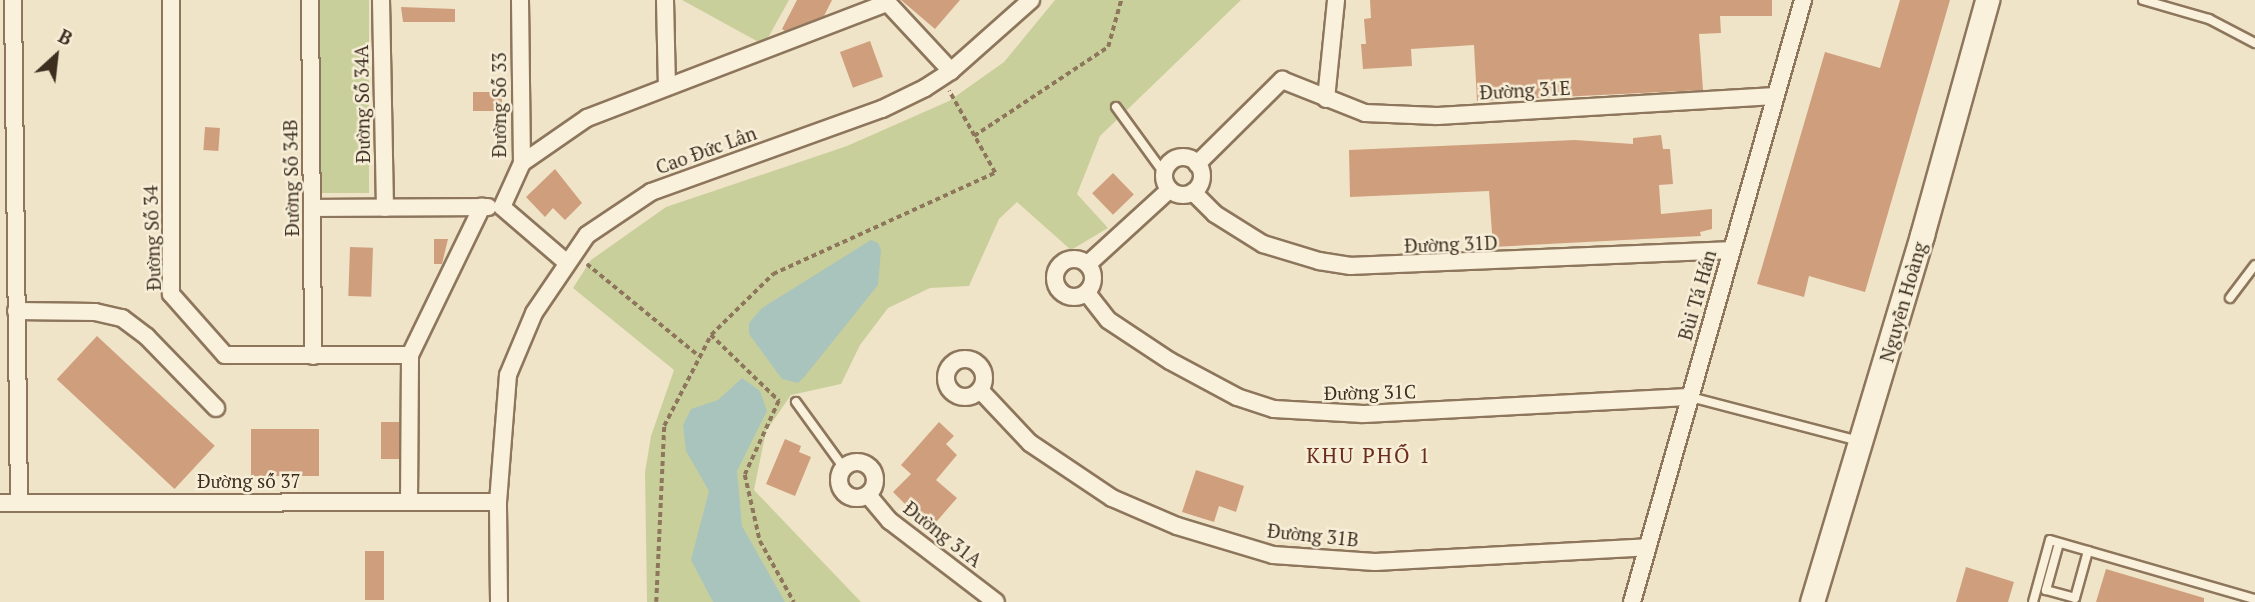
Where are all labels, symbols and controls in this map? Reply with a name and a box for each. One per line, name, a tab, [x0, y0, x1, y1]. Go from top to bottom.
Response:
north arrow	[21, 21, 91, 91]
text: B	[55, 23, 77, 51]
street label: Đường Số 34A	[350, 45, 374, 163]
street label: Đường Số 33	[488, 52, 510, 158]
street label: Đường 31E	[1479, 76, 1571, 104]
street label: Đường Số 34B	[279, 119, 303, 237]
street label: Cao Đức Lân	[653, 121, 759, 179]
street label: Đường Số 34	[139, 185, 165, 291]
street label: Đường 31D	[1404, 231, 1498, 257]
street label: Nguyễn Hoàng	[1875, 239, 1931, 365]
street label: Bùi Tá Hán	[1673, 247, 1721, 343]
street label: Đường 31C	[1324, 380, 1416, 404]
district label: KHU PHỐ 1	[1307, 442, 1431, 468]
street label: Đường số 37	[197, 470, 301, 492]
street label: Đường 31A	[899, 496, 987, 572]
street label: Đường 31B	[1266, 519, 1360, 551]

